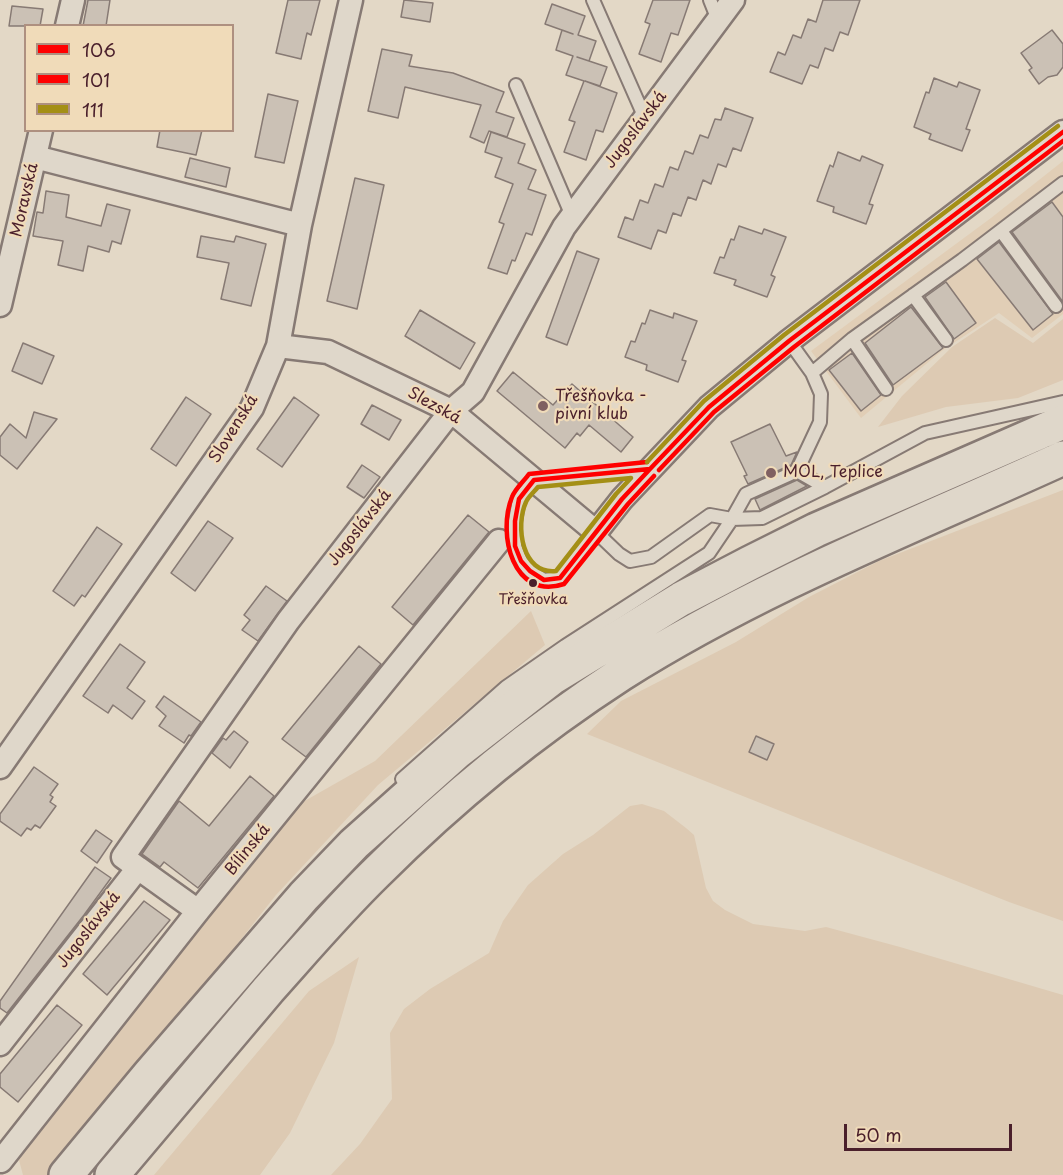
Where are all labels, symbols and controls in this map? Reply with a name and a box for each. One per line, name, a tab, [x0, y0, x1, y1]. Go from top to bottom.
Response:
legend	[24, 24, 234, 132]
text: 106	[82, 36, 116, 63]
text: 101	[82, 66, 110, 93]
street label: Jugoslávská	[601, 88, 671, 172]
text: 111	[82, 96, 104, 123]
street label: Moravská	[7, 161, 43, 239]
street label: Slezská	[404, 384, 464, 428]
place label: Třešňovka - pivní klub	[555, 387, 647, 425]
street label: Slovenská	[205, 391, 263, 467]
marker: Třešňovka - pivní klub	[536, 399, 550, 413]
place label: MOL, Teplice	[783, 463, 883, 483]
marker: MOL, Teplice	[764, 466, 778, 480]
street label: Jugoslávská	[324, 486, 396, 570]
marker: Třešňovka	[527, 577, 539, 589]
place label: Třešňovka	[499, 592, 567, 608]
street label: Bílinská	[222, 820, 274, 880]
street label: Jugoslávská	[53, 888, 125, 972]
scale bar	[847, 1112, 1015, 1150]
text: 50 m	[855, 1121, 902, 1148]

